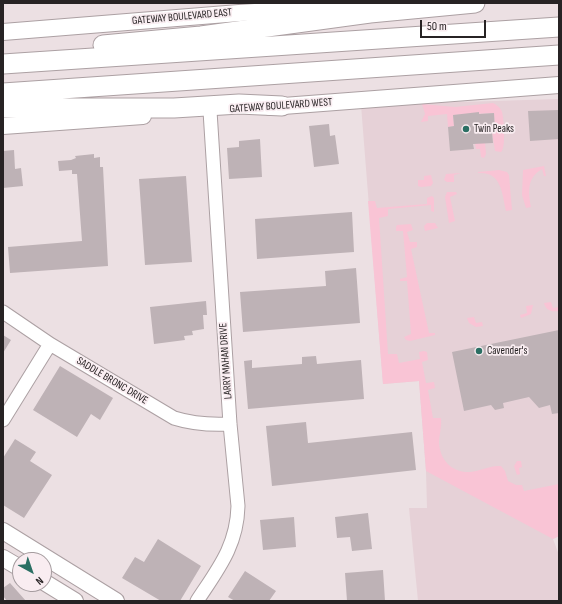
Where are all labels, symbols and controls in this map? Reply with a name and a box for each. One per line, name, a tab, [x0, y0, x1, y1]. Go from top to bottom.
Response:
street label: GATEWAY BOULEVARD EAST	[131, 6, 233, 28]
scale bar	[422, 12, 488, 38]
text: 50 m	[427, 19, 447, 34]
street label: GATEWAY BOULEVARD WEST	[229, 96, 333, 116]
place label: Twin Peaks	[474, 122, 514, 136]
marker: Twin Peaks	[461, 124, 471, 134]
street label: LARRY MAHAN DRIVE	[217, 322, 235, 400]
place label: Cavender's	[487, 344, 528, 358]
marker: Cavender's	[474, 346, 484, 356]
street label: SADDLE BRONC DRIVE	[74, 355, 150, 407]
north arrow	[12, 552, 52, 592]
text: N	[33, 574, 46, 588]

